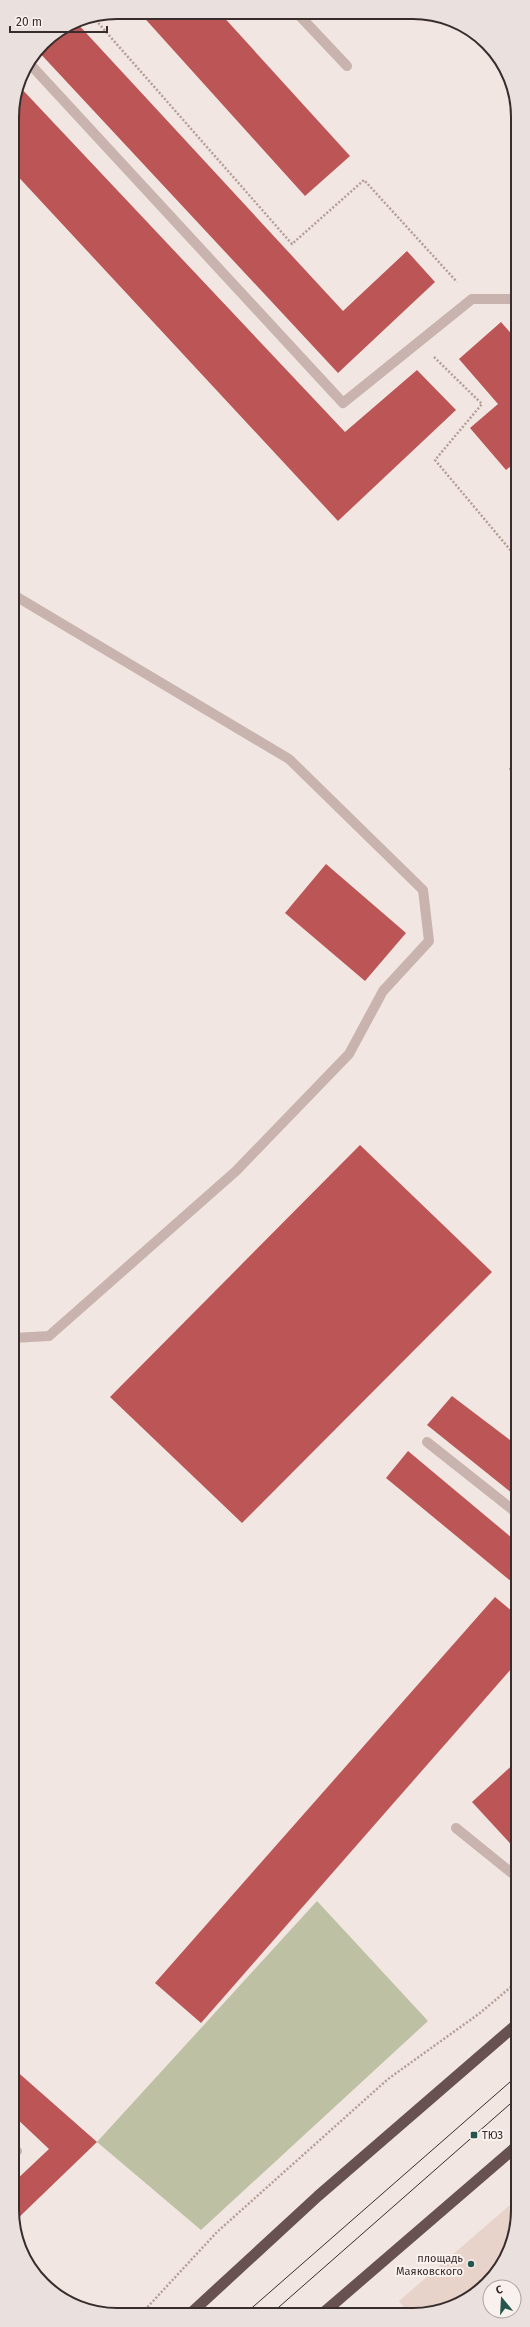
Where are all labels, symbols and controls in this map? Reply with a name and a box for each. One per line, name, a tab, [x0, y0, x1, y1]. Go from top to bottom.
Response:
scale bar	[10, 8, 107, 34]
text: 20 m	[16, 15, 42, 29]
place label: ТЮЗ	[482, 2129, 503, 2142]
marker: ТЮЗ	[469, 2130, 479, 2140]
place label: площадь Маяковского	[396, 2252, 463, 2278]
marker: площадь Маяковского	[466, 2259, 476, 2269]
north arrow	[482, 2279, 522, 2319]
text: С	[494, 2283, 505, 2297]

